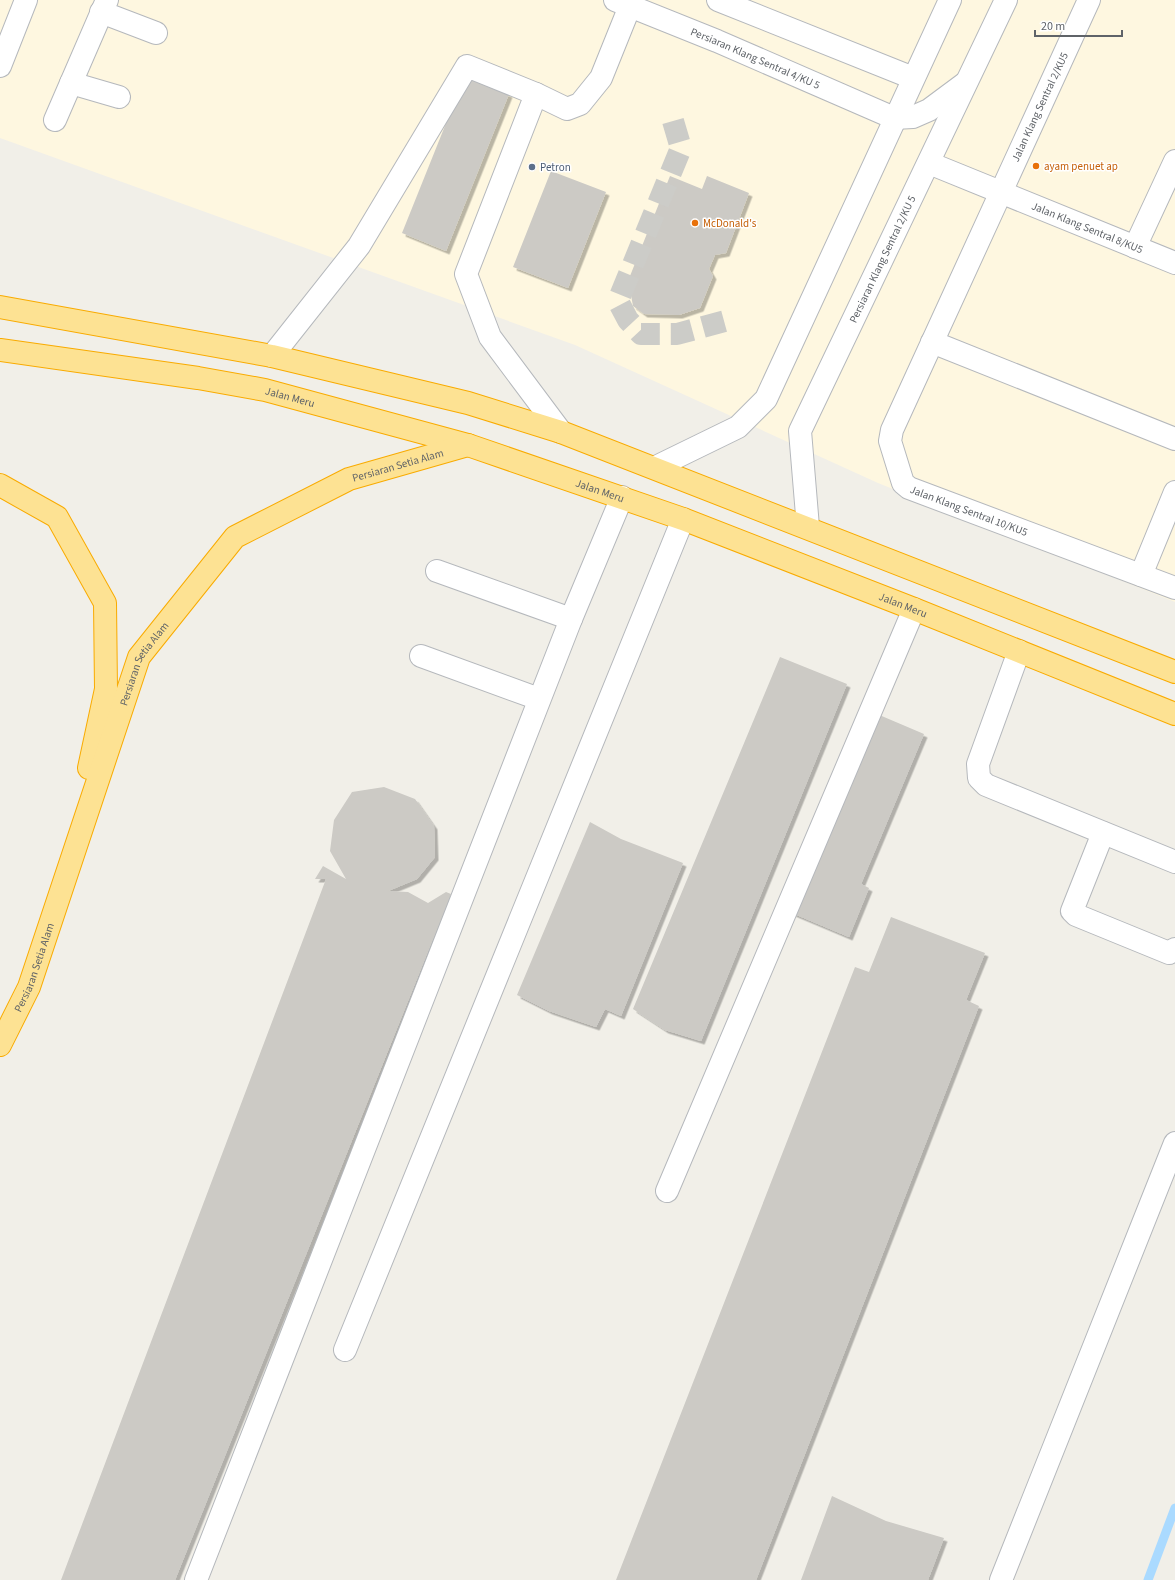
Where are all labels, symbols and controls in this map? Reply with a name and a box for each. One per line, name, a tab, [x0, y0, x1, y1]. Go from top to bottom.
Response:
scale bar	[1035, 12, 1122, 38]
text: 20 m	[1041, 18, 1065, 35]
street label: Persiaran Klang Sentral 4/KU 5	[689, 24, 823, 92]
street label: Jalan Klang Sentral 2/KU5	[1008, 50, 1072, 164]
place label: ayam penuet ap	[1044, 159, 1118, 174]
place label: Petron	[540, 160, 571, 175]
marker: ayam penuet ap	[1031, 161, 1041, 171]
marker: Petron	[527, 162, 537, 172]
street label: Persiaran Klang Sentral 2/KU 5	[845, 193, 919, 325]
street label: Jalan Klang Sentral 8/KU5	[1029, 198, 1145, 257]
place label: McDonald's	[703, 216, 757, 231]
marker: McDonald's	[690, 218, 700, 228]
street label: Jalan Meru	[264, 383, 317, 411]
street label: Persiaran Setia Alam	[350, 445, 445, 485]
street label: Jalan Meru	[574, 475, 626, 506]
street label: Jalan Klang Sentral 10/KU5	[908, 482, 1030, 540]
street label: Jalan Meru	[877, 589, 930, 621]
street label: Persiaran Setia Alam	[116, 618, 172, 708]
street label: Persiaran Setia Alam	[10, 921, 57, 1015]

